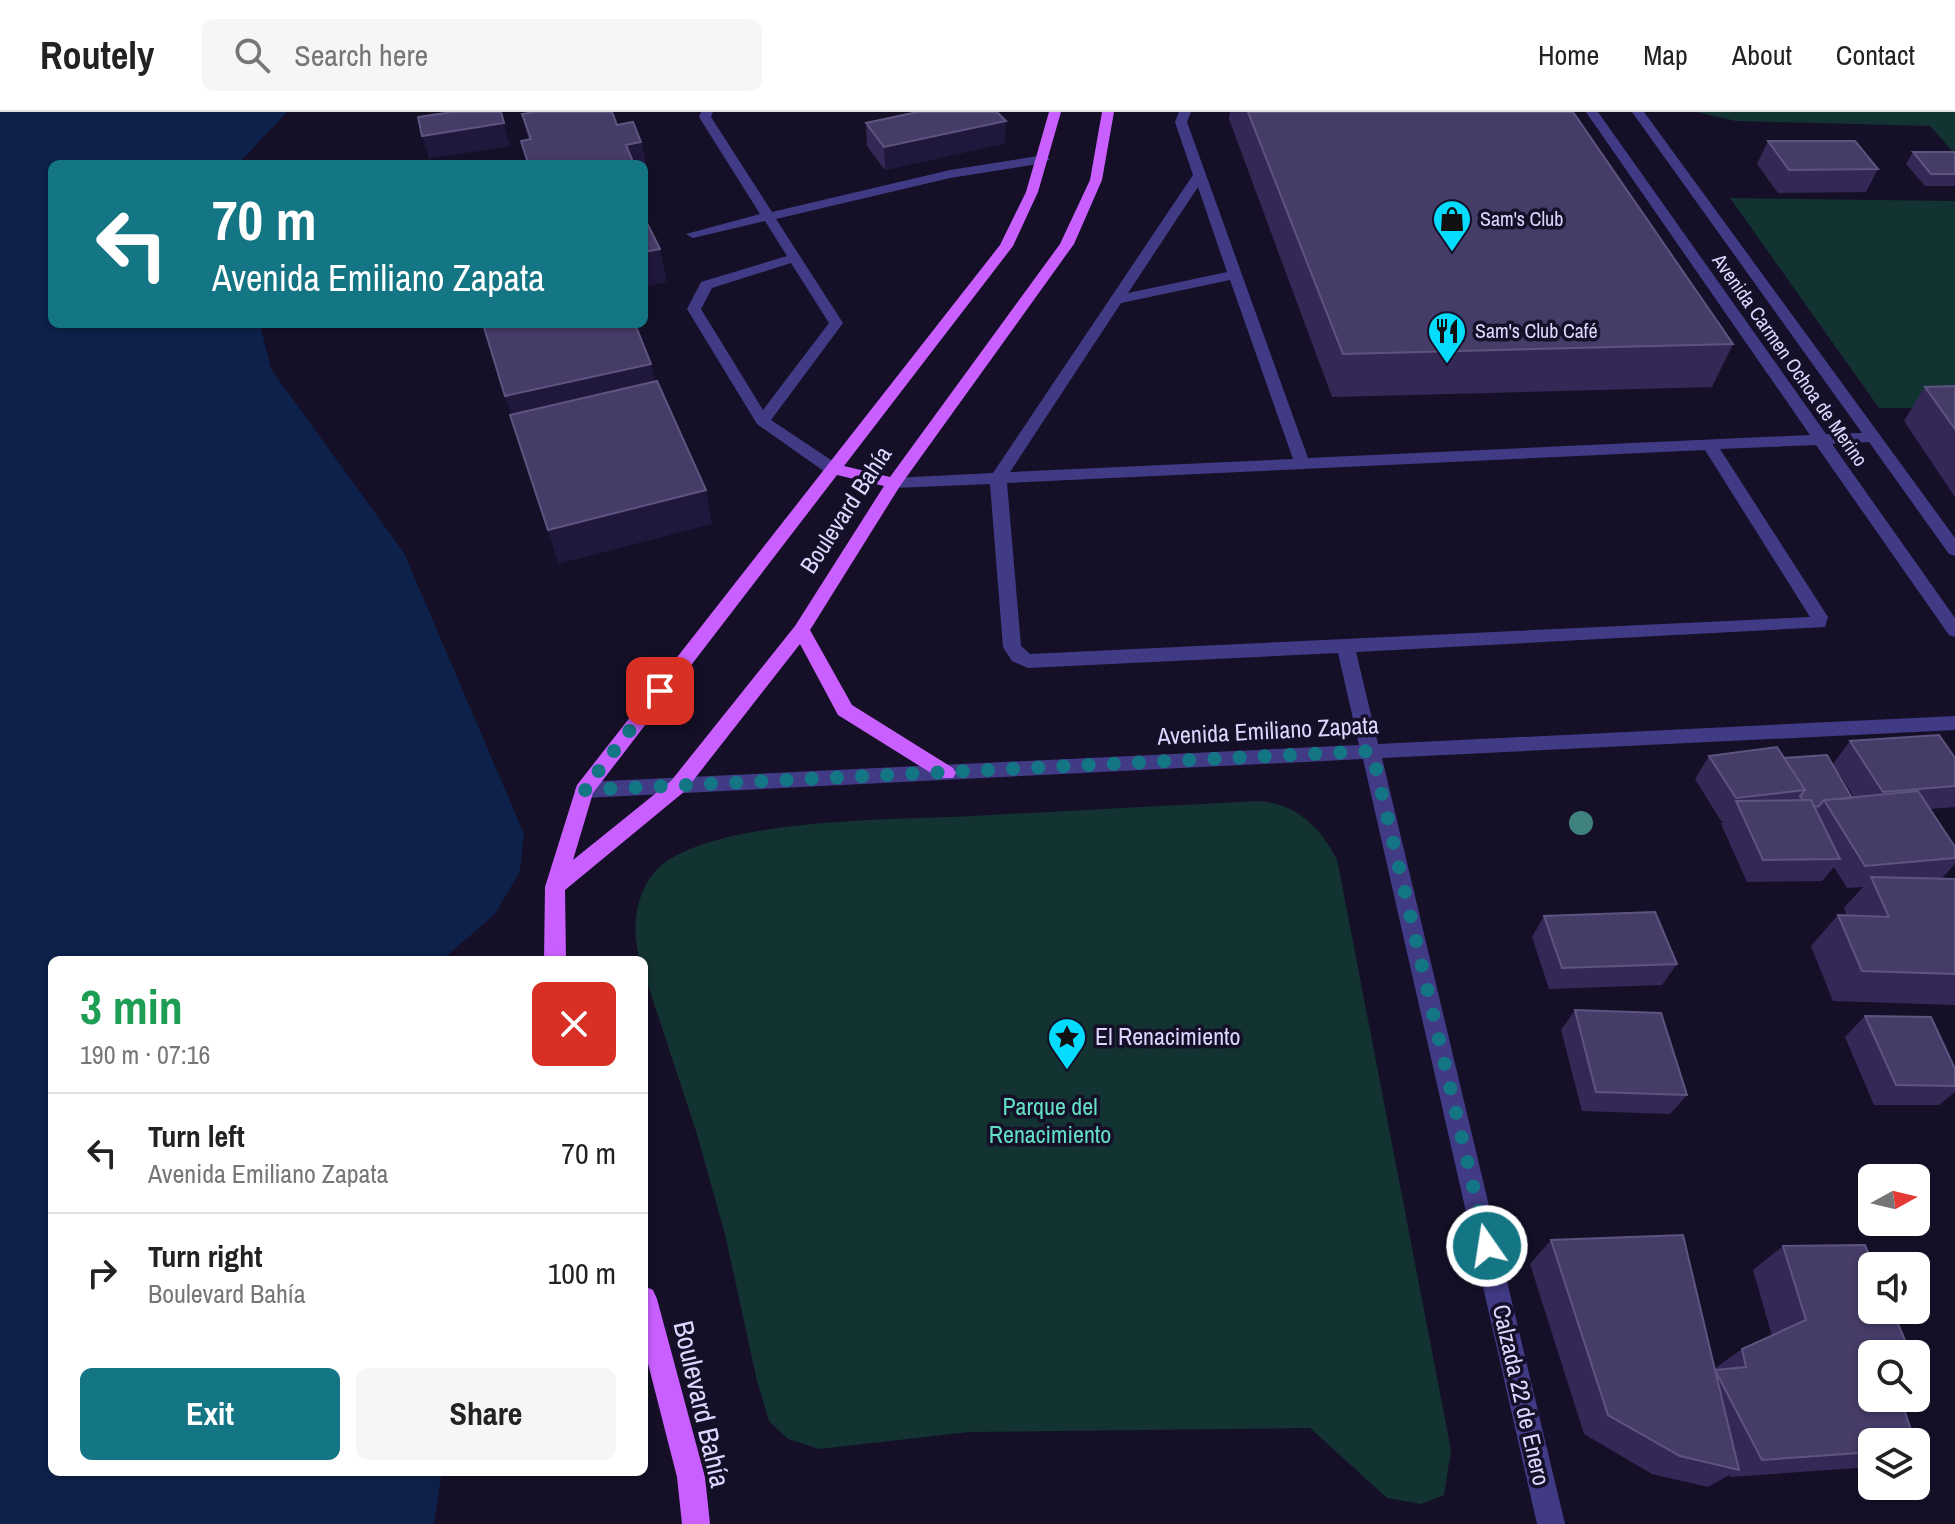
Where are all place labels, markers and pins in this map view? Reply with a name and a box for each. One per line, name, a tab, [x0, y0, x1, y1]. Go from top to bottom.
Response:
shop icon: Sam's Club	[1431, 198, 1473, 253]
place label: Sam's Club	[1480, 205, 1563, 232]
restaurant icon: Sam's Club Café	[1426, 310, 1468, 365]
place label: Sam's Club Café	[1475, 317, 1598, 344]
pin	[626, 657, 694, 725]
place icon: El Renacimiento	[1046, 1016, 1088, 1071]
place label: El Renacimiento	[1095, 1020, 1241, 1052]

